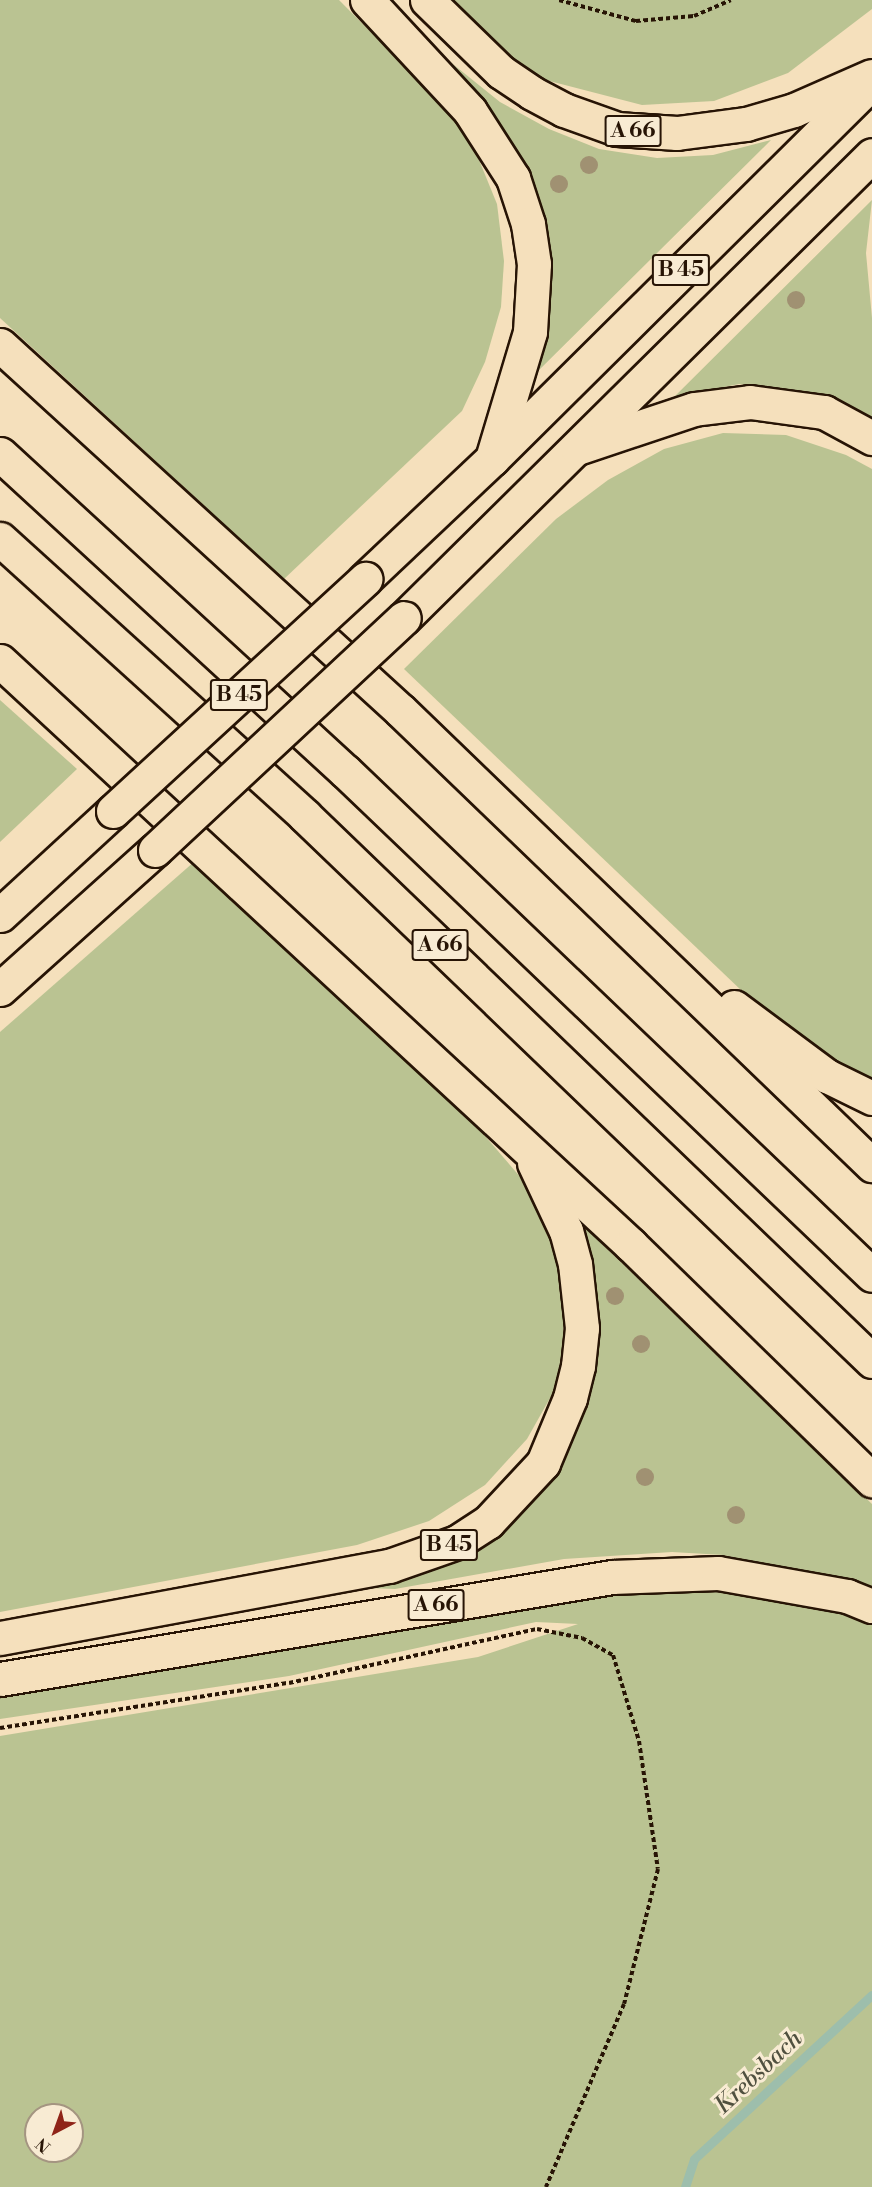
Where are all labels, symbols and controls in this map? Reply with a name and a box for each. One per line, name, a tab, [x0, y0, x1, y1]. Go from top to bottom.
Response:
road number: A 66	[604, 113, 662, 149]
road number: B 45	[651, 252, 711, 288]
road number: B 45	[209, 677, 269, 713]
road number: A 66	[412, 927, 468, 963]
road number: B 45	[419, 1527, 479, 1563]
road number: A 66	[408, 1587, 464, 1623]
water label: Krebsbach	[709, 2025, 809, 2121]
north arrow	[24, 2103, 84, 2163]
text: N	[32, 2133, 55, 2157]

